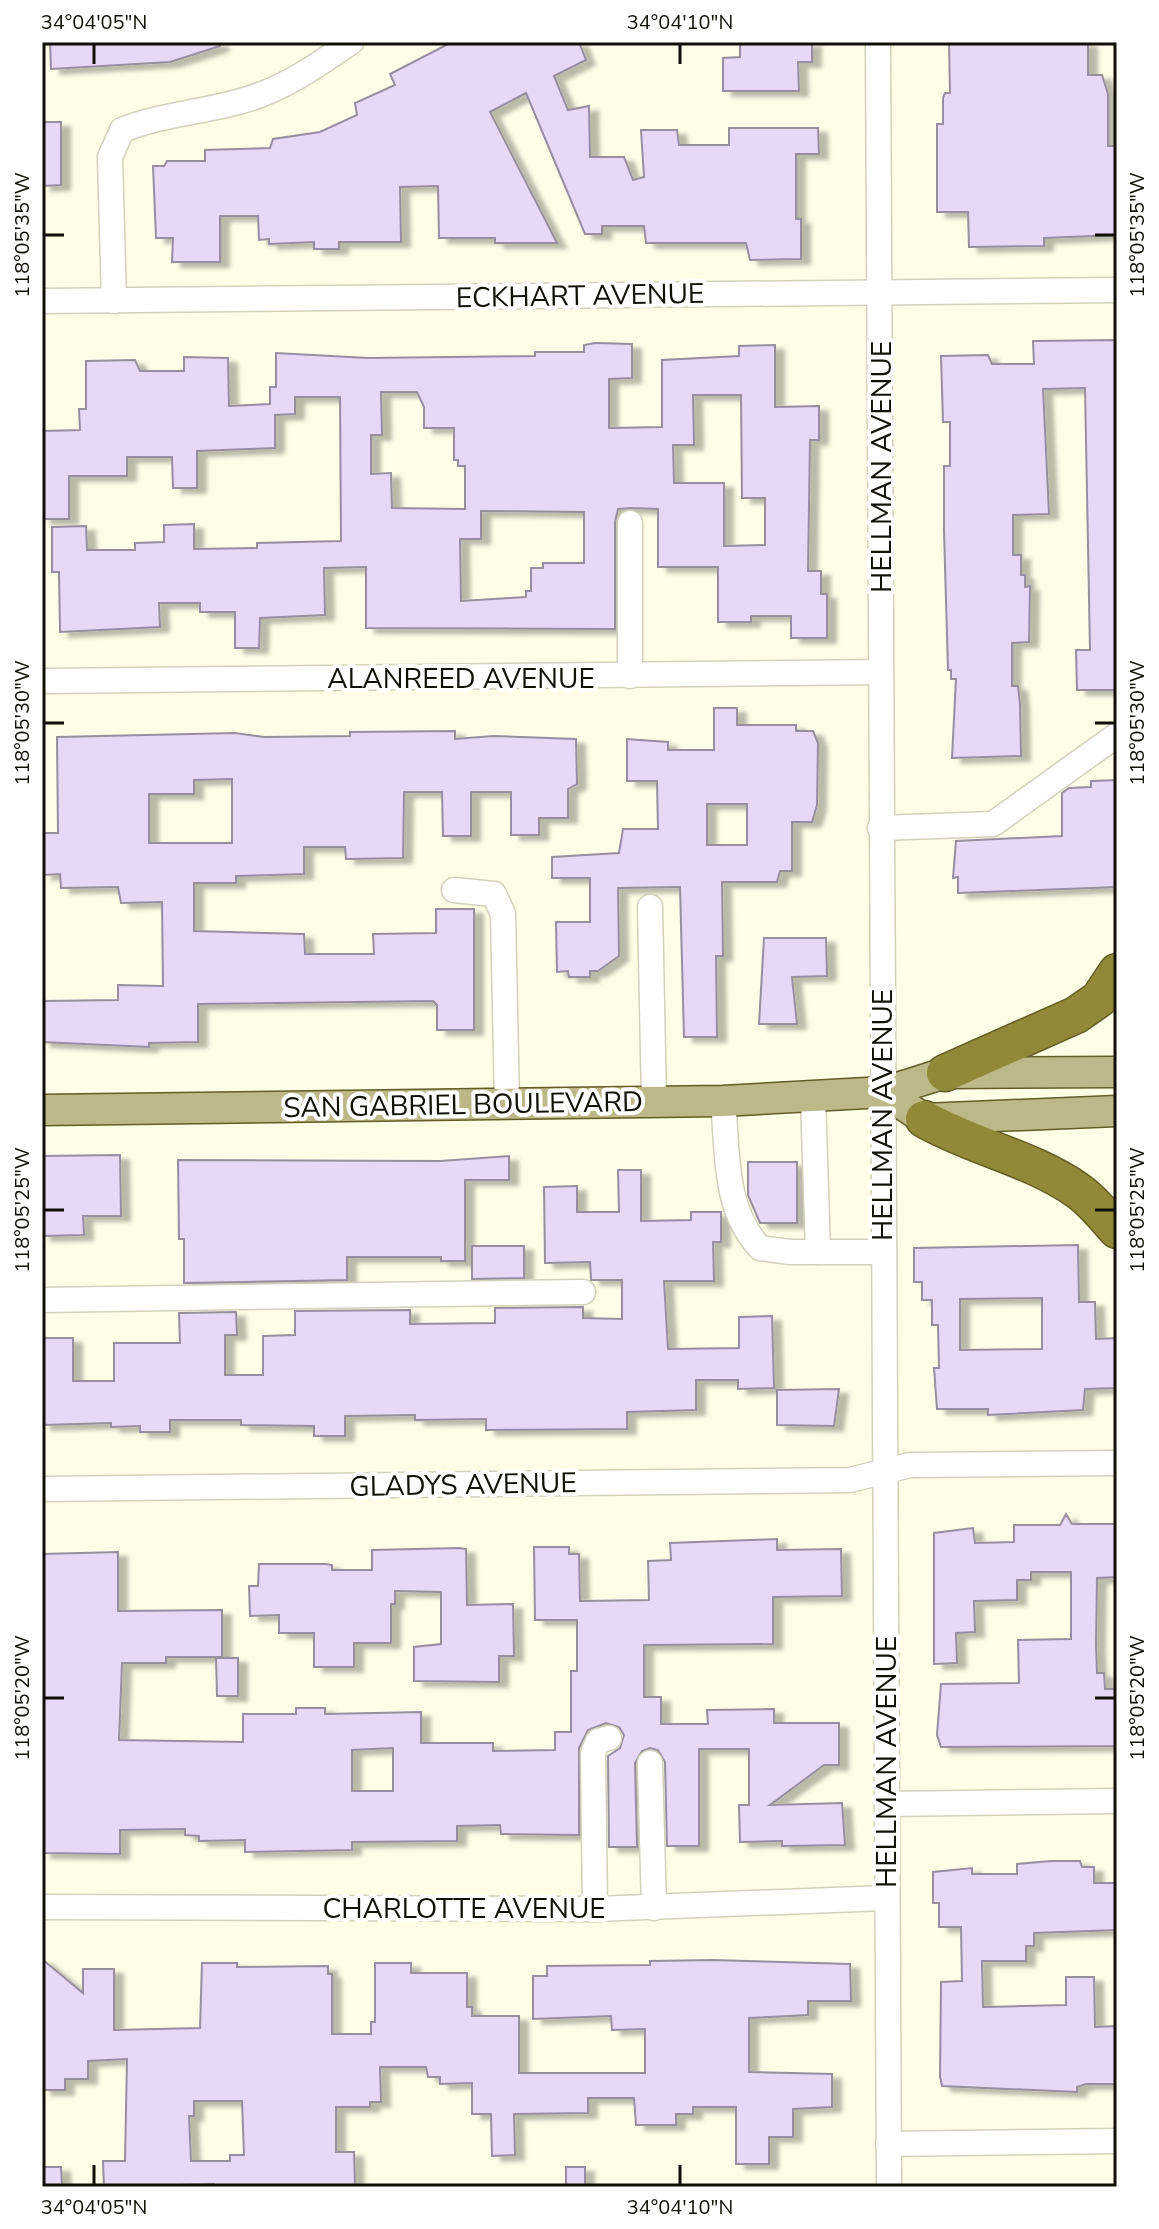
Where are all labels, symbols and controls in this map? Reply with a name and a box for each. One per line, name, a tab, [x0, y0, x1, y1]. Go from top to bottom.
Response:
text: 34°04'05"N	[41, 9, 147, 36]
text: 34°04'10"N	[627, 9, 733, 36]
text: 118°05'35"W	[9, 172, 36, 298]
text: 118°05'35"W	[1124, 172, 1151, 298]
street label: ECKHART AVENUE	[455, 275, 705, 317]
street label: HELLMAN AVENUE	[863, 341, 901, 593]
text: 118°05'30"W	[9, 660, 36, 786]
street label: ALANREED AVENUE	[327, 660, 595, 698]
text: 118°05'30"W	[1124, 660, 1151, 786]
street label: HELLMAN AVENUE	[864, 989, 902, 1241]
street label: SAN GABRIEL BOULEVARD	[283, 1083, 643, 1127]
text: 118°05'25"W	[9, 1147, 36, 1273]
text: 118°05'25"W	[1124, 1147, 1151, 1273]
street label: GLADYS AVENUE	[349, 1464, 577, 1506]
text: 118°05'20"W	[9, 1635, 36, 1761]
text: 118°05'20"W	[1124, 1635, 1151, 1761]
street label: HELLMAN AVENUE	[868, 1636, 906, 1888]
street label: CHARLOTTE AVENUE	[322, 1890, 606, 1928]
text: 34°04'05"N	[41, 2194, 147, 2221]
text: 34°04'10"N	[627, 2194, 733, 2221]

